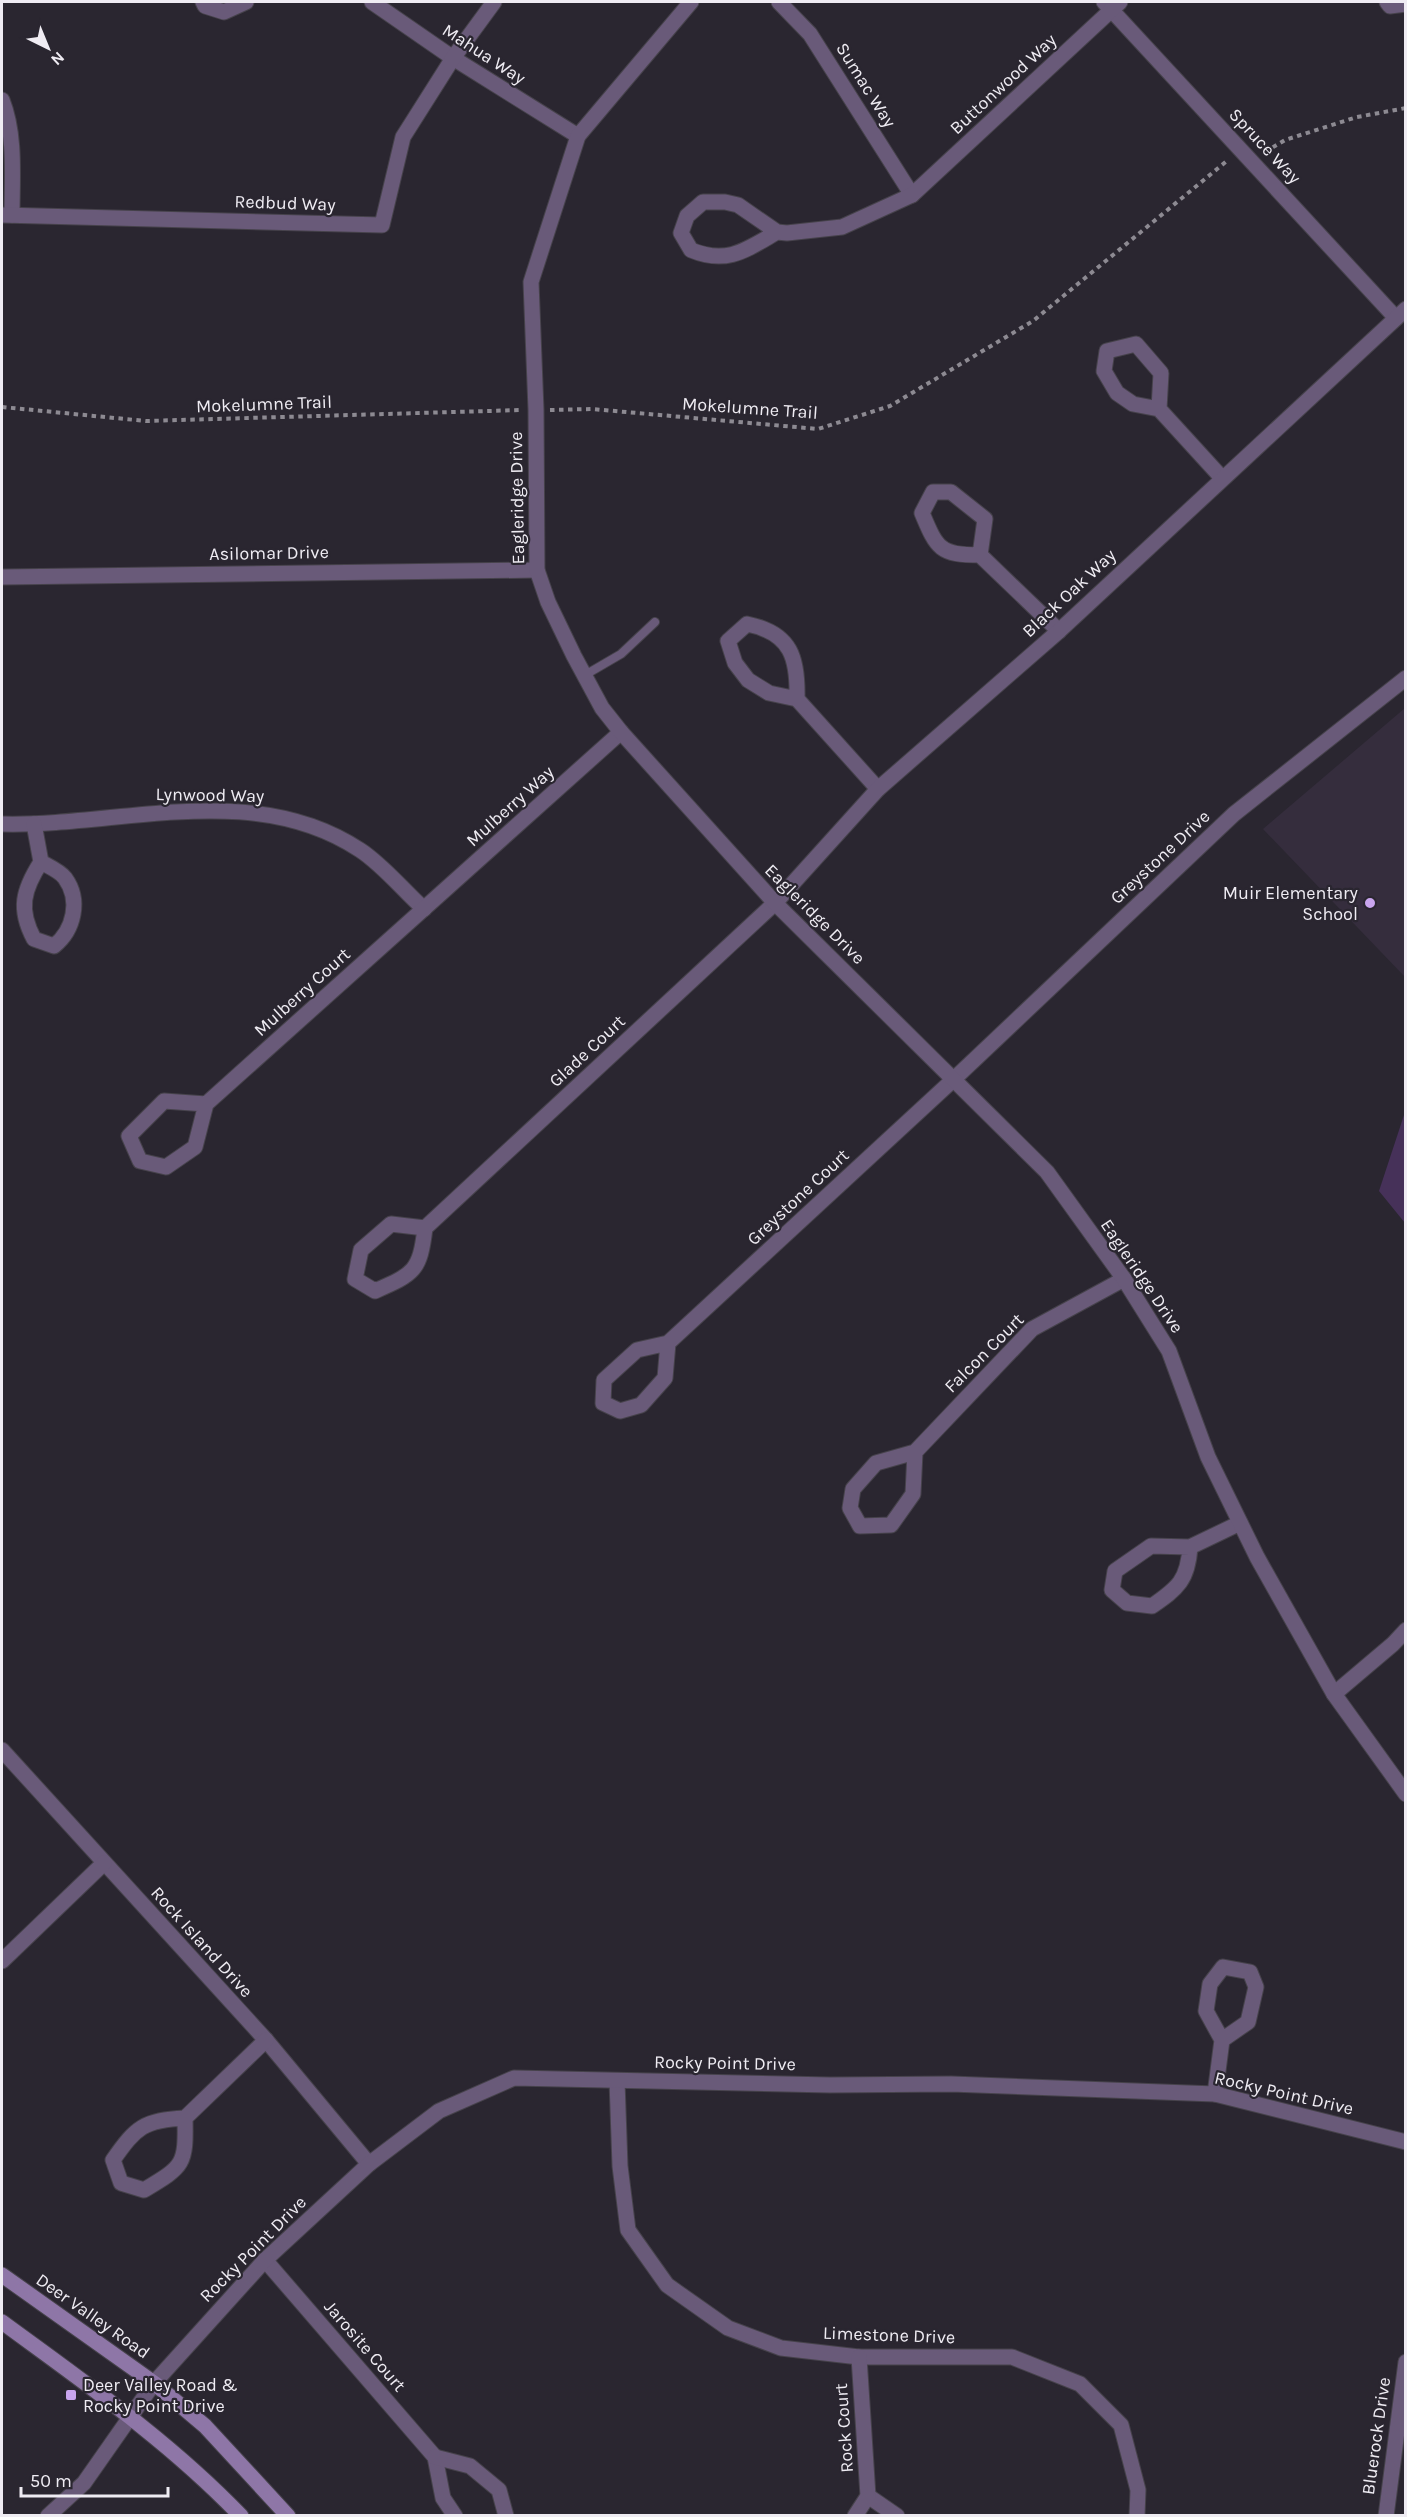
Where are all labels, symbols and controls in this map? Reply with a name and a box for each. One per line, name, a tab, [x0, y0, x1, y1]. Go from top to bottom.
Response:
north arrow	[18, 18, 78, 78]
street label: Mahua Way	[438, 19, 530, 89]
street label: Buttonwood Way	[945, 29, 1061, 139]
street label: Sumac Way	[831, 39, 901, 132]
text: N	[47, 48, 69, 69]
street label: Spruce Way	[1224, 104, 1306, 189]
street label: Redbud Way	[234, 190, 337, 216]
street label: Mokelumne Trail	[196, 391, 332, 417]
street label: Mokelumne Trail	[681, 392, 819, 424]
street label: Eagleridge Drive	[505, 431, 529, 565]
street label: Asilomar Drive	[209, 541, 329, 565]
street label: Black Oak Way	[1018, 544, 1121, 642]
street label: Mulberry Way	[462, 760, 559, 851]
street label: Lynwood Way	[156, 783, 265, 807]
street label: Greystone Drive	[1106, 805, 1214, 909]
street label: Eagleridge Drive	[760, 859, 870, 969]
place label: Muir Elementary School	[1223, 882, 1359, 925]
marker: Muir Elementary School	[1363, 896, 1377, 910]
street label: Mulberry Court	[249, 943, 355, 1041]
street label: Glade Court	[544, 1010, 630, 1092]
street label: Greystone Court	[743, 1144, 854, 1250]
street label: Eagleridge Drive	[1096, 1215, 1188, 1337]
street label: Falcon Court	[940, 1309, 1028, 1397]
street label: Rock Island Drive	[146, 1882, 258, 2002]
street label: Rocky Point Drive	[654, 2051, 796, 2075]
street label: Rocky Point Drive	[1212, 2066, 1356, 2120]
street label: Rocky Point Drive	[195, 2191, 311, 2307]
street label: Deer Valley Road	[32, 2269, 154, 2363]
street label: Jarosite Court	[319, 2296, 411, 2396]
street label: Limestone Drive	[822, 2322, 956, 2348]
place label: Deer Valley Road & Rocky Point Drive	[83, 2374, 238, 2417]
street label: Bluerock Drive	[1357, 2376, 1395, 2496]
street label: Rock Court	[830, 2382, 858, 2473]
marker: Deer Valley Road & Rocky Point Drive	[64, 2388, 78, 2402]
scale bar	[21, 2460, 168, 2498]
text: 50 m	[30, 2470, 72, 2492]

